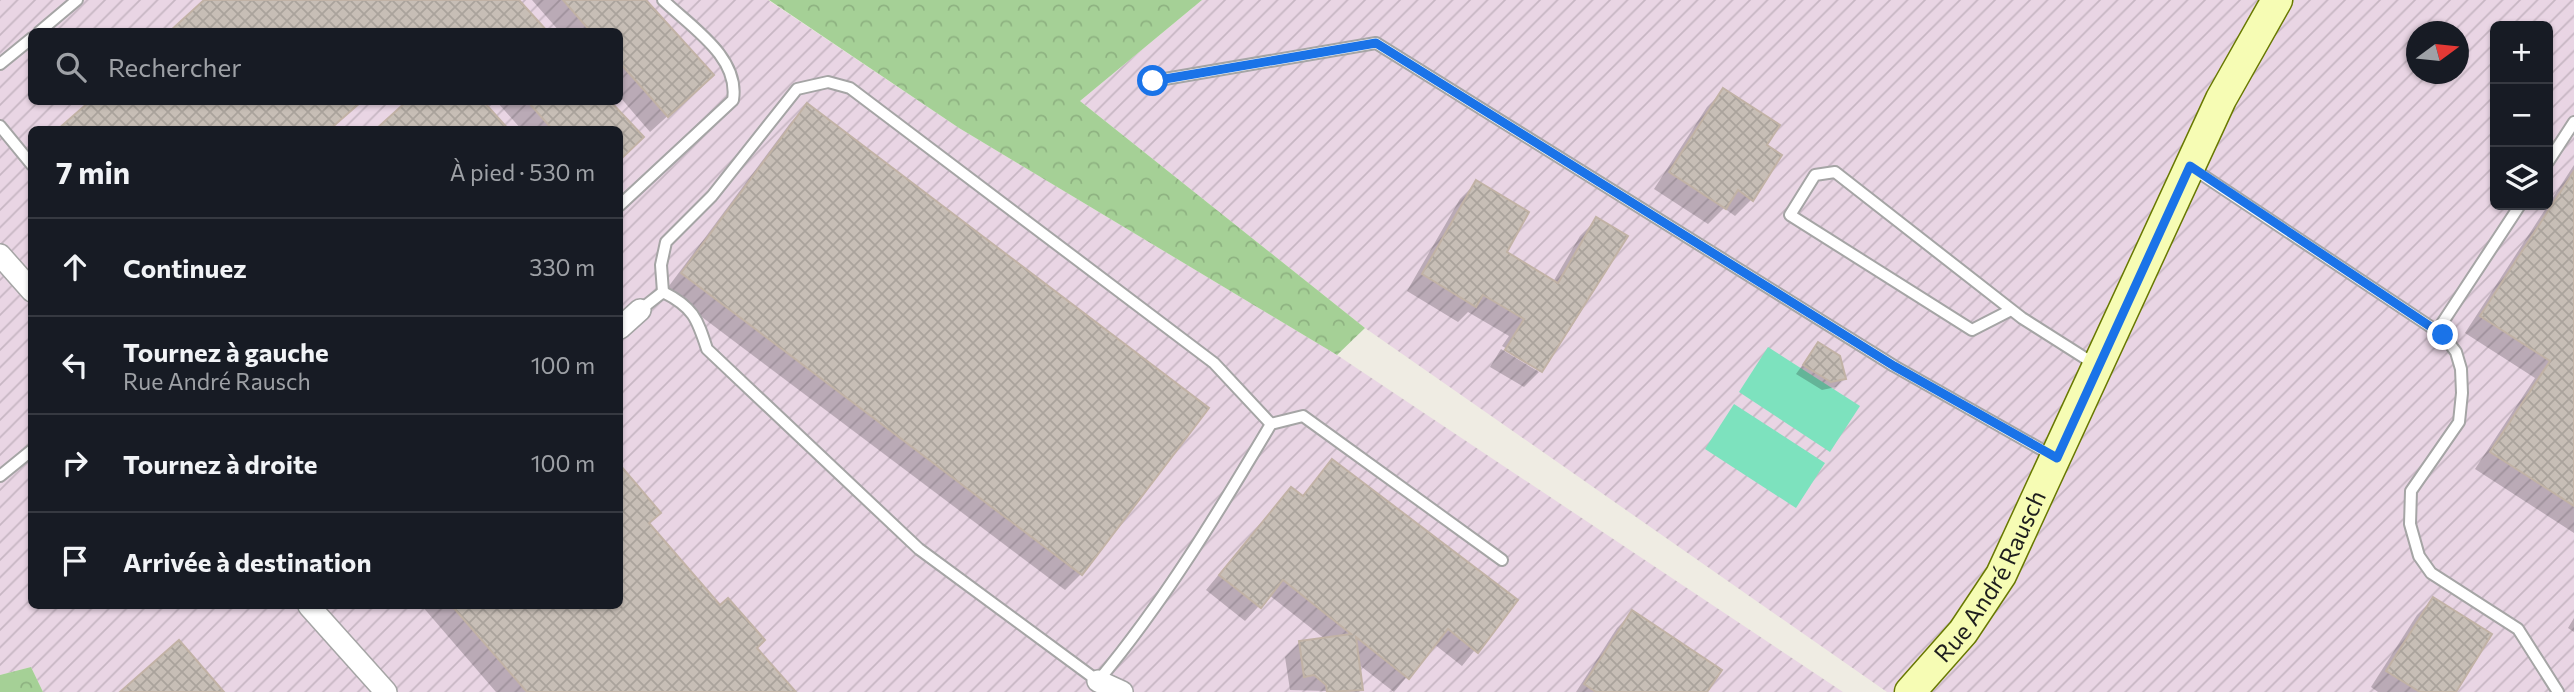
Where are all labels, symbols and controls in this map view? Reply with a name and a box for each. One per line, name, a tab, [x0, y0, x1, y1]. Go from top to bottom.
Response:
north arrow	[2406, 21, 2469, 84]
map controls	[2490, 21, 2553, 210]
button: +	[2490, 21, 2553, 84]
search box	[28, 28, 623, 105]
icon: search	[52, 48, 90, 86]
text: Rechercher	[108, 51, 242, 82]
route start	[1137, 65, 1168, 96]
button: −	[2490, 84, 2553, 147]
button: layers	[2490, 147, 2553, 210]
text: 7 min	[56, 153, 130, 190]
text: À pied · 530 m	[450, 158, 595, 186]
icon: ahead	[56, 248, 94, 286]
text: Continuez	[123, 252, 247, 283]
text: 330 m	[529, 253, 595, 281]
route end	[2427, 319, 2458, 350]
text: Tournez à gauche	[123, 336, 329, 367]
icon: left	[56, 346, 94, 384]
text: 100 m	[531, 351, 595, 379]
text: Rue André Rausch	[123, 367, 311, 395]
icon: right	[56, 444, 94, 482]
text: Tournez à droite	[123, 448, 318, 479]
text: 100 m	[531, 449, 595, 477]
street label: Rue André Rausch	[1927, 485, 2051, 668]
icon: arrive	[56, 542, 94, 580]
text: Arrivée à destination	[123, 546, 371, 577]

